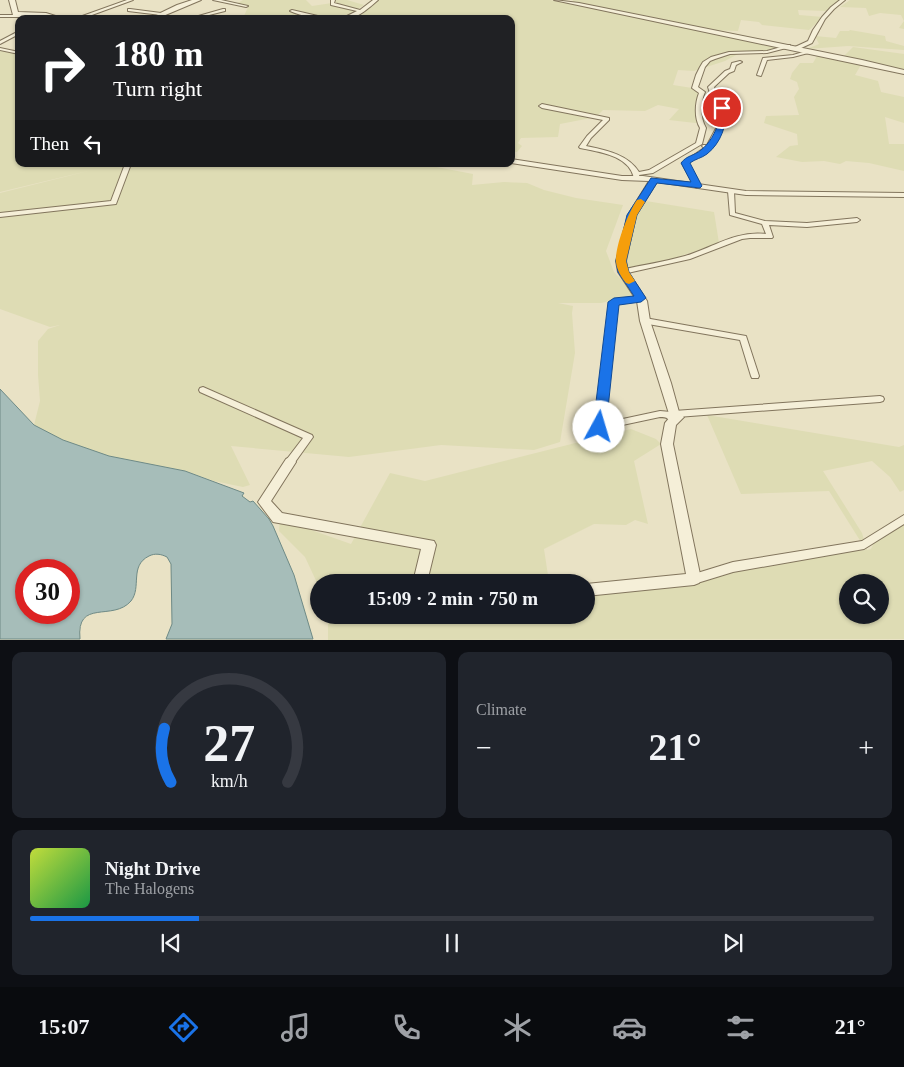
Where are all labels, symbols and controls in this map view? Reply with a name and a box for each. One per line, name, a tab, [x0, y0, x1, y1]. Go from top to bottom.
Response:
icon: right	[30, 35, 95, 100]
text: 180 m	[113, 35, 203, 74]
text: Turn right	[113, 76, 202, 101]
pin	[701, 87, 743, 129]
icon: arrive	[708, 94, 736, 122]
icon: left	[79, 130, 107, 158]
text: Then	[30, 133, 69, 154]
position arrow	[572, 400, 624, 452]
speed limit sign: 30	[15, 559, 80, 624]
map controls	[839, 574, 889, 624]
button: search	[839, 574, 889, 624]
text: 15:09 · 2 min · 750 m	[367, 588, 538, 609]
text: Climate	[476, 701, 527, 718]
text: 27	[203, 715, 255, 772]
text: 21°	[648, 726, 702, 768]
text: −	[476, 732, 492, 763]
text: +	[858, 732, 874, 763]
text: km/h	[211, 771, 247, 791]
text: Night Drive	[105, 858, 201, 879]
text: The Halogens	[105, 880, 194, 897]
icon: previous	[157, 929, 185, 957]
icon: pause	[438, 929, 466, 957]
icon: next	[719, 929, 747, 957]
icon: directions	[166, 1010, 201, 1045]
icon: music	[278, 1010, 313, 1045]
icon: phone	[389, 1010, 424, 1045]
icon: climate	[500, 1010, 535, 1045]
icon: car	[612, 1010, 647, 1045]
icon: filters	[723, 1010, 758, 1045]
text: 15:07	[38, 1014, 90, 1039]
text: 21°	[835, 1014, 866, 1039]

